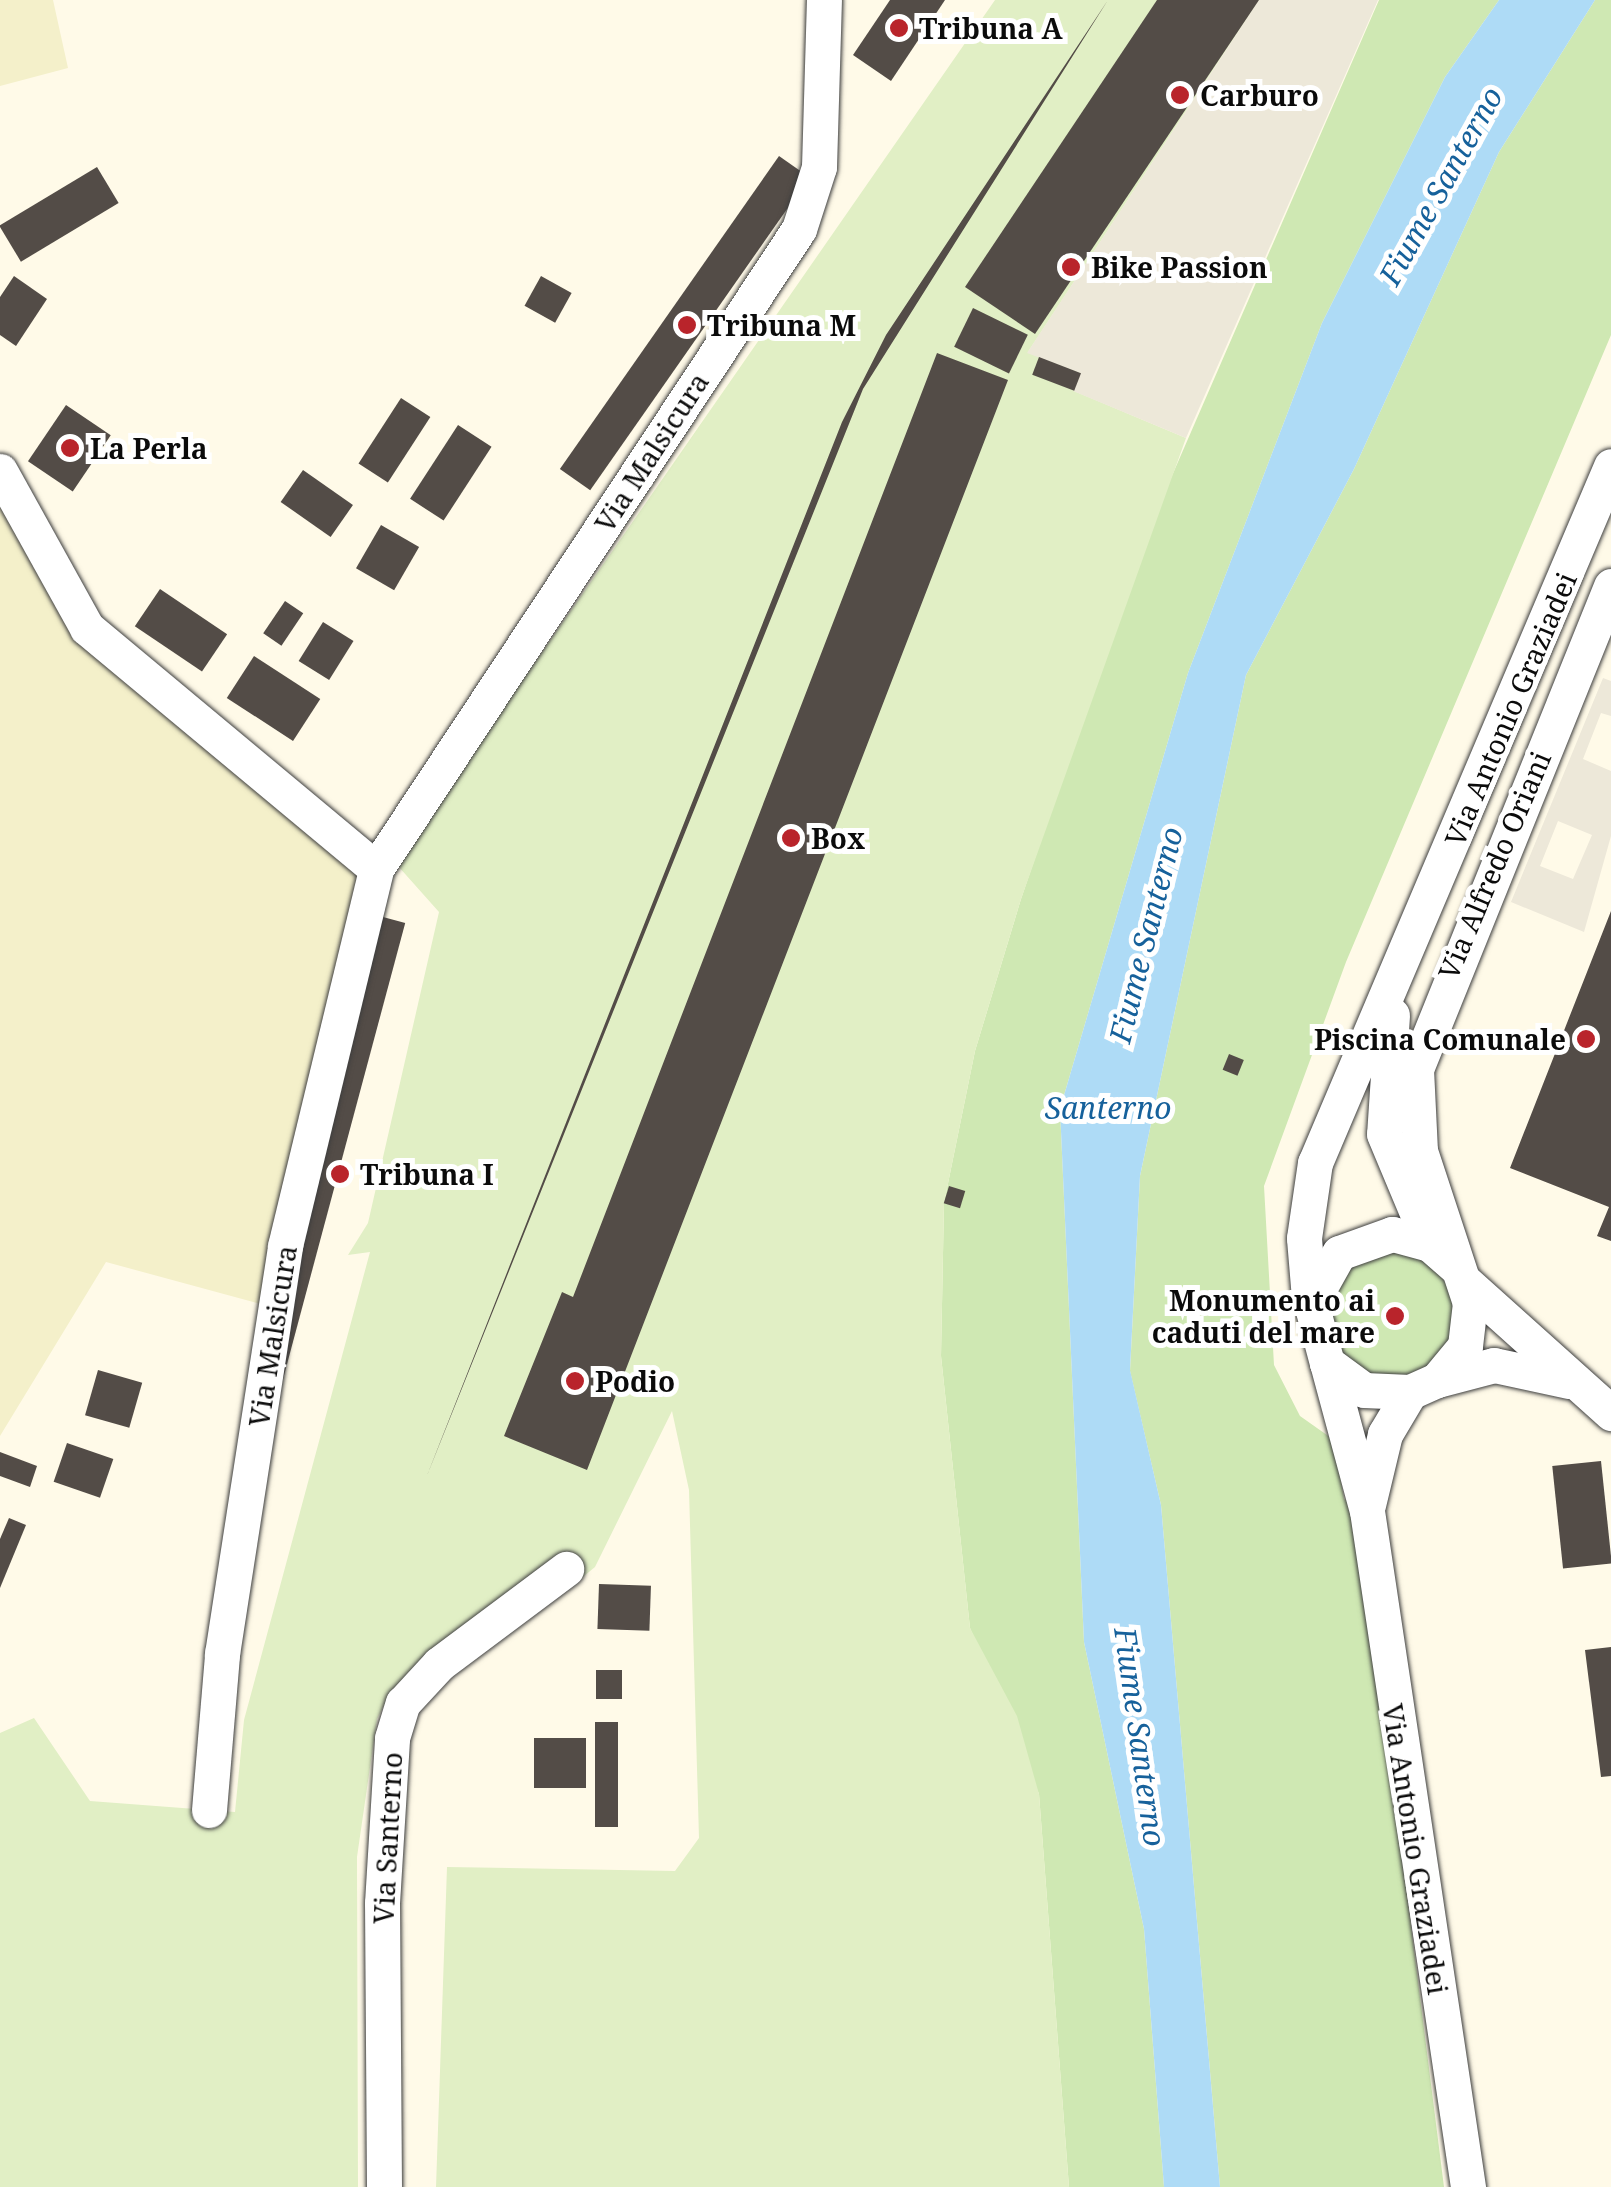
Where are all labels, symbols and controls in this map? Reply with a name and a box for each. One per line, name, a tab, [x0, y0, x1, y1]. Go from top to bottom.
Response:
place label: Tribuna A	[919, 11, 1062, 45]
marker: Tribuna A	[888, 17, 910, 39]
place label: Carburo	[1200, 78, 1319, 112]
water label: Fiume Santerno	[1372, 81, 1510, 291]
marker: Carburo	[1169, 84, 1191, 106]
place label: Bike Passion	[1091, 250, 1268, 284]
marker: Bike Passion	[1060, 256, 1082, 278]
place label: Tribuna M	[707, 308, 856, 342]
marker: Tribuna M	[676, 314, 698, 336]
street label: Via Malsicura	[587, 366, 715, 538]
place label: La Perla	[90, 431, 208, 465]
marker: La Perla	[59, 437, 81, 459]
street label: Via Antonio Graziadei	[1437, 567, 1583, 851]
street label: Via Alfredo Oriani	[1431, 746, 1557, 984]
place label: Box	[811, 821, 865, 855]
water label: Fiume Santerno	[1102, 823, 1190, 1047]
marker: Box	[780, 827, 802, 849]
place label: Piscina Comunale	[1314, 1022, 1566, 1056]
marker: Piscina Comunale	[1575, 1028, 1597, 1050]
water label: Santerno	[1045, 1090, 1171, 1126]
place label: Tribuna I	[360, 1157, 494, 1191]
marker: Tribuna I	[329, 1163, 351, 1185]
street label: Via Malsicura	[241, 1243, 303, 1429]
place label: Monumento ai caduti del mare	[1152, 1283, 1375, 1349]
marker: Monumento ai caduti del mare	[1384, 1305, 1406, 1327]
place label: Podio	[595, 1364, 675, 1398]
marker: Podio	[564, 1370, 586, 1392]
water label: Fiume Santerno	[1107, 1625, 1173, 1849]
street label: Via Antonio Graziadei	[1376, 1701, 1456, 1997]
street label: Via Santerno	[366, 1751, 408, 1925]

